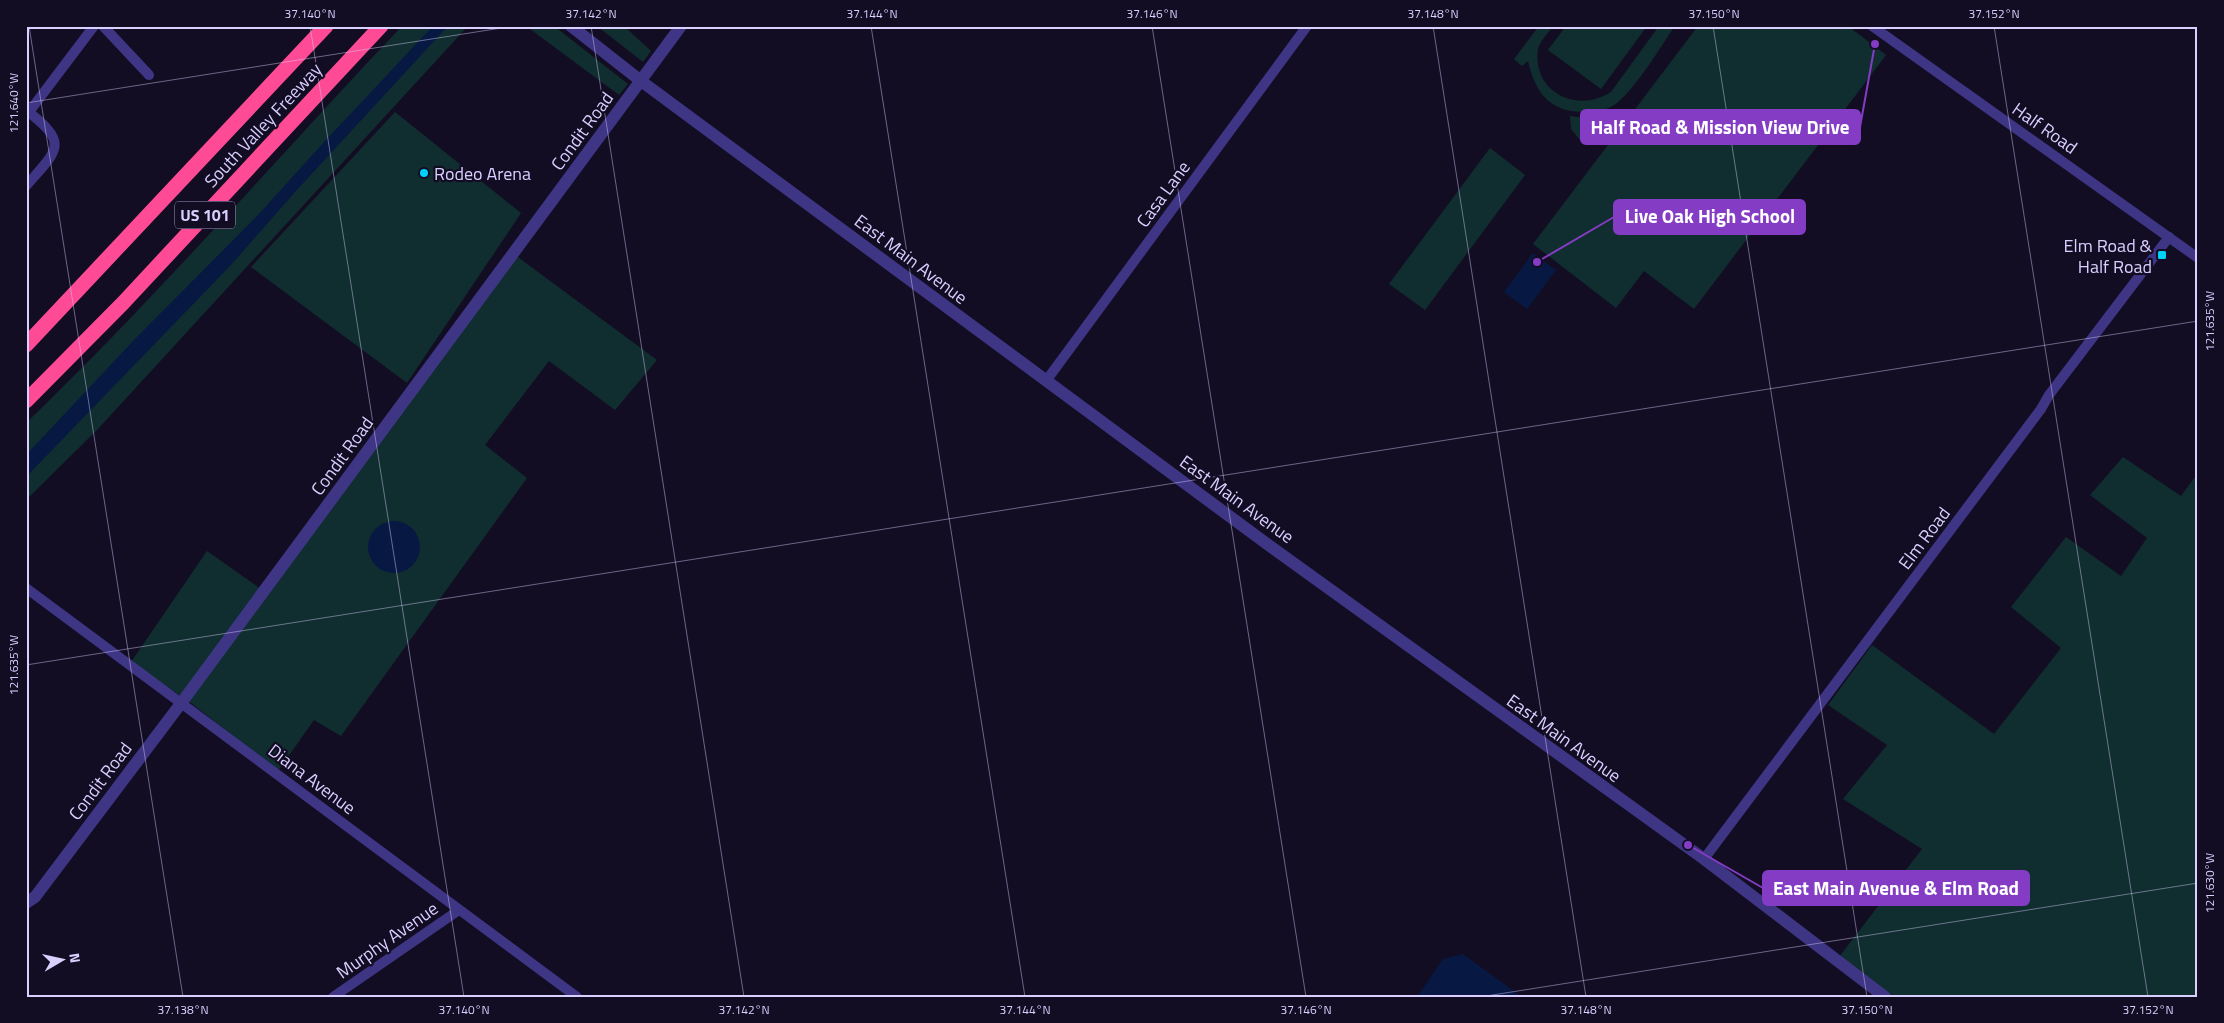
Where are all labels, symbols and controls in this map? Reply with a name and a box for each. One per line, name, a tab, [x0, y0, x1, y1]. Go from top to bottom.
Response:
text: 37.140°N	[284, 4, 336, 23]
text: 37.142°N	[565, 4, 617, 23]
text: 37.144°N	[846, 4, 898, 23]
text: 37.146°N	[1126, 4, 1178, 23]
text: 37.148°N	[1407, 4, 1459, 23]
text: 37.150°N	[1688, 4, 1740, 23]
text: 37.152°N	[1968, 4, 2020, 23]
street label: South Valley Freeway	[198, 56, 328, 194]
text: 121.640°W	[4, 73, 23, 133]
street label: Condit Road	[544, 86, 620, 176]
street label: Half Road	[2007, 96, 2083, 160]
callout: Half Road & Mission View Drive	[1581, 110, 1860, 144]
text: Half Road & Mission View Drive	[1590, 112, 1850, 141]
street label: Casa Lane	[1130, 155, 1196, 233]
place label: Rodeo Arena	[434, 160, 531, 187]
marker: Rodeo Arena	[418, 167, 430, 179]
callout: Live Oak High School	[1614, 200, 1805, 234]
text: Live Oak High School	[1625, 201, 1795, 230]
road number: US 101	[175, 202, 235, 228]
street label: East Main Avenue	[849, 207, 973, 311]
place label: Elm Road & Half Road	[2064, 232, 2153, 280]
marker: Elm Road & Half Road	[2156, 249, 2168, 261]
text: 121.635°W	[2200, 291, 2219, 351]
street label: Condit Road	[304, 411, 380, 501]
street label: East Main Avenue	[1174, 448, 1300, 550]
street label: Elm Road	[1892, 501, 1956, 575]
text: 121.635°W	[4, 635, 23, 695]
street label: East Main Avenue	[1501, 687, 1627, 789]
street label: Condit Road	[62, 736, 138, 826]
street label: Diana Avenue	[263, 737, 361, 821]
text: 121.630°W	[2200, 853, 2219, 913]
callout: East Main Avenue & Elm Road	[1763, 871, 2029, 905]
text: East Main Avenue & Elm Road	[1773, 873, 2019, 902]
street label: Murphy Avenue	[331, 895, 443, 985]
north arrow	[38, 936, 88, 986]
text: N	[64, 951, 86, 964]
text: 37.138°N	[157, 1000, 209, 1019]
text: 37.140°N	[438, 1000, 490, 1019]
text: 37.142°N	[718, 1000, 770, 1019]
text: 37.144°N	[999, 1000, 1051, 1019]
text: 37.146°N	[1280, 1000, 1332, 1019]
text: 37.148°N	[1560, 1000, 1612, 1019]
text: 37.150°N	[1841, 1000, 1893, 1019]
text: 37.152°N	[2122, 1000, 2174, 1019]

